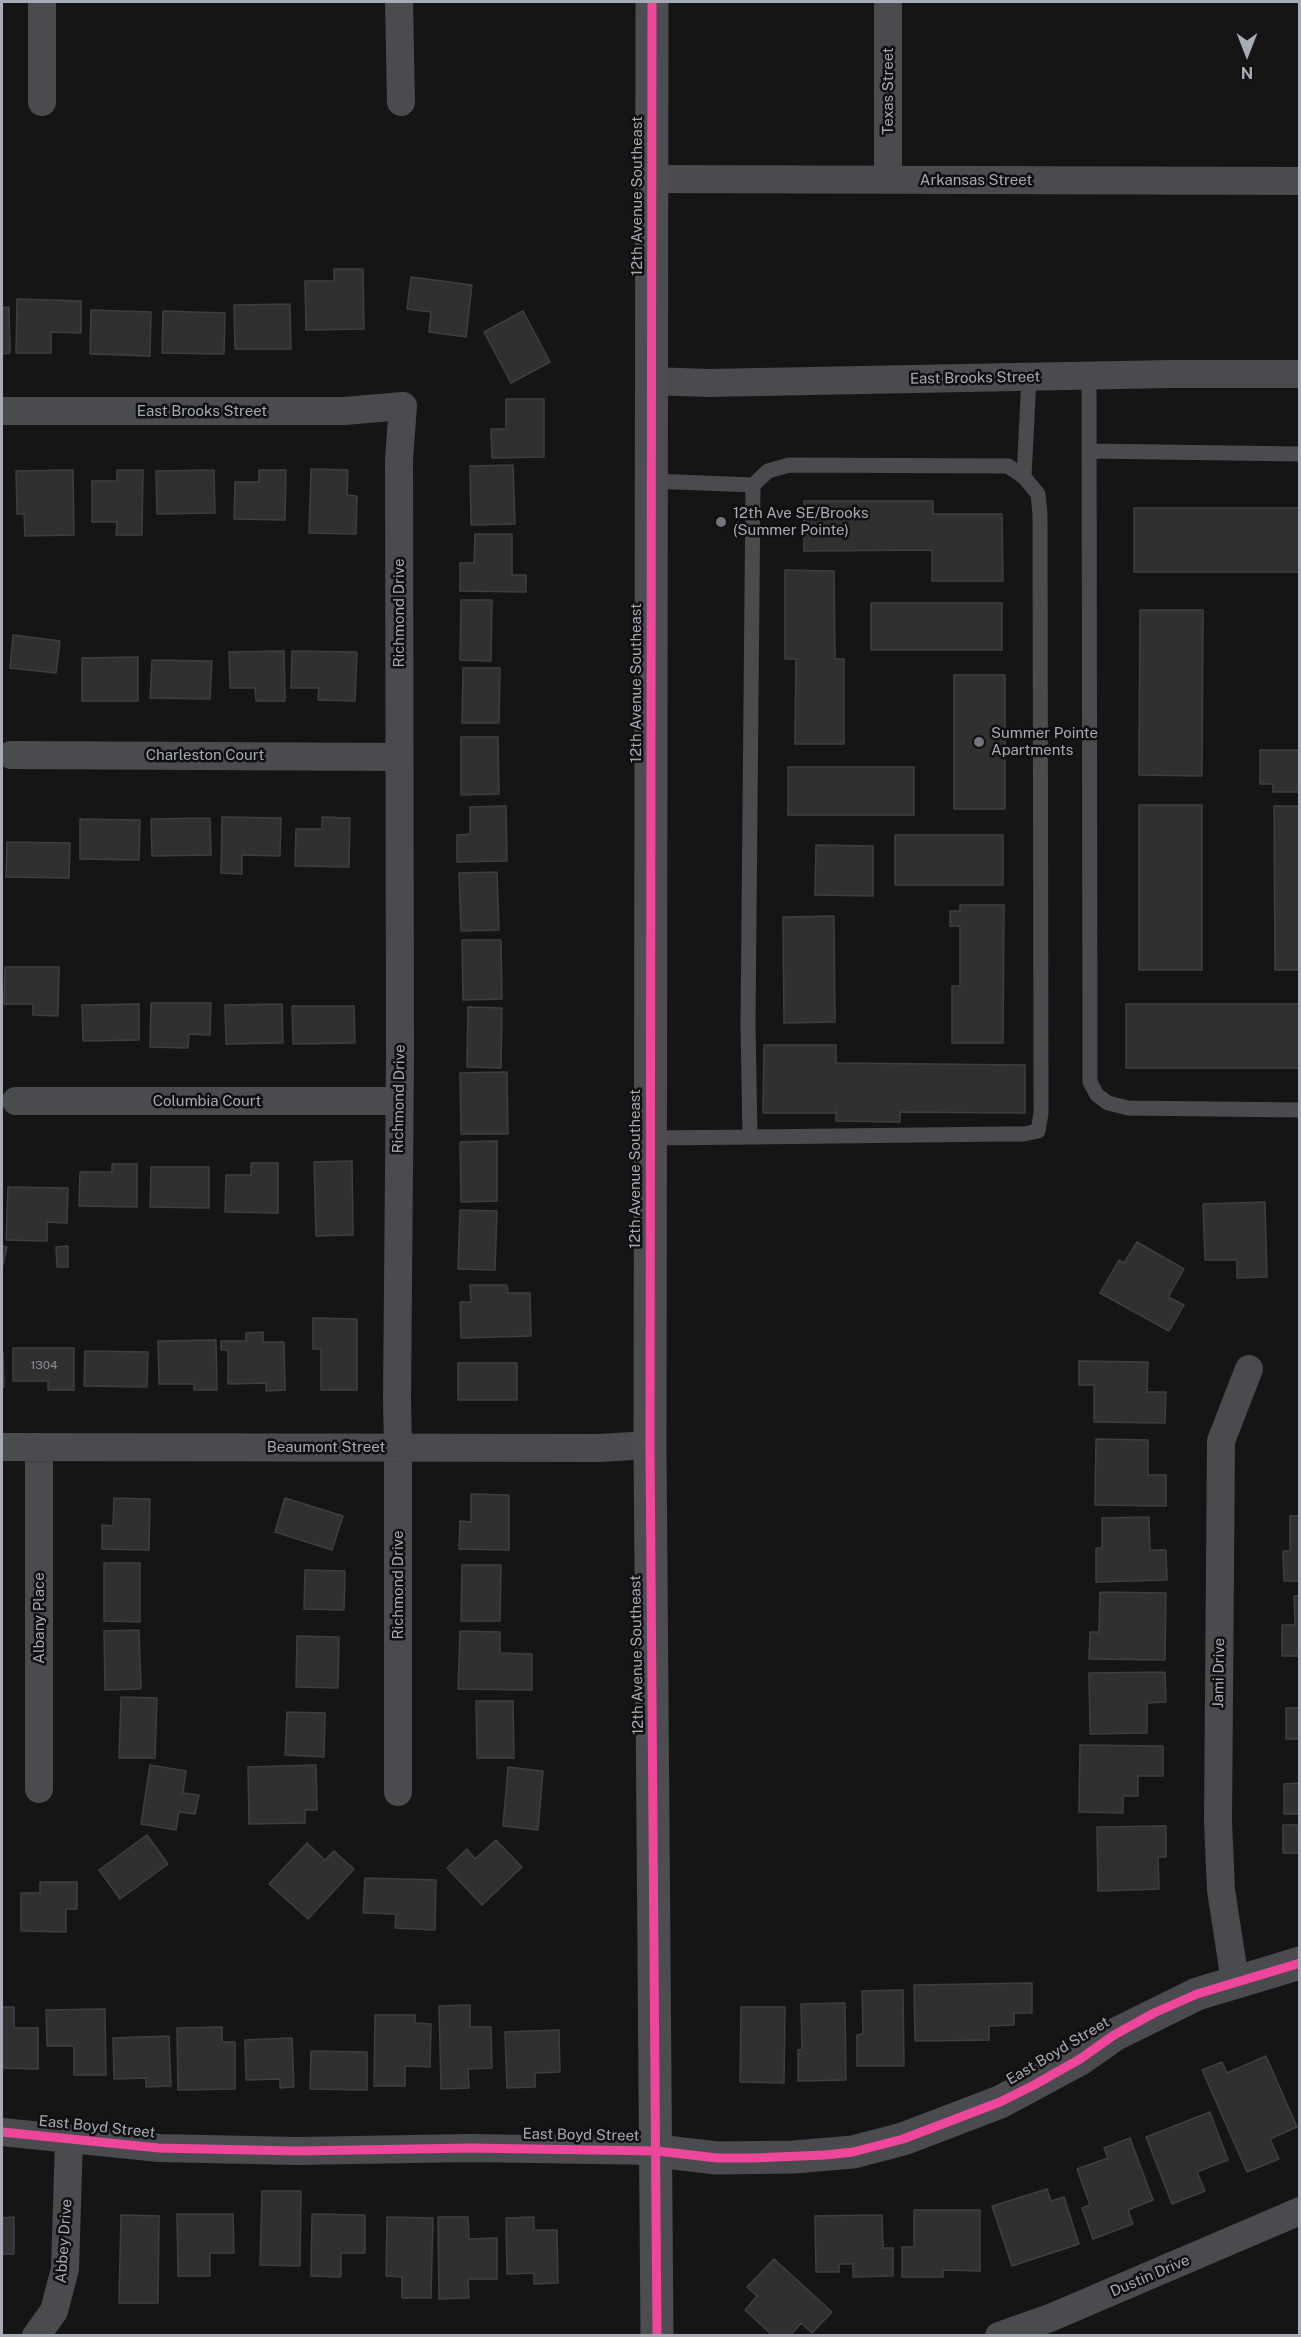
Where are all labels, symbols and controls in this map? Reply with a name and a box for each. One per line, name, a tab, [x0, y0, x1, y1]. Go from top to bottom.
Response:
north arrow	[1217, 24, 1277, 84]
street label: Texas Street	[879, 47, 897, 135]
text: N	[1241, 63, 1253, 82]
street label: 12th Avenue Southeast	[628, 116, 646, 276]
street label: Arkansas Street	[920, 171, 1032, 189]
street label: East Brooks Street	[910, 368, 1040, 388]
street label: East Brooks Street	[137, 402, 267, 420]
place label: 12th Ave SE/Brooks (Summer Pointe)	[733, 504, 869, 539]
marker: 12th Ave SE/Brooks (Summer Pointe)	[714, 515, 728, 529]
street label: Richmond Drive	[390, 558, 408, 668]
street label: 12th Avenue Southeast	[627, 603, 645, 763]
place label: Summer Pointe Apartments	[991, 724, 1098, 759]
marker: Summer Pointe Apartments	[972, 735, 986, 749]
street label: Charleston Court	[146, 746, 264, 764]
street label: Richmond Drive	[389, 1044, 409, 1154]
street label: 12th Avenue Southeast	[626, 1089, 644, 1249]
street label: Columbia Court	[153, 1092, 261, 1110]
house number: 1304	[30, 1358, 58, 1372]
street label: Beaumont Street	[267, 1438, 385, 1456]
street label: Richmond Drive	[389, 1530, 407, 1640]
street label: Albany Place	[30, 1572, 48, 1664]
street label: 12th Avenue Southeast	[627, 1575, 647, 1735]
street label: Jami Drive	[1209, 1638, 1229, 1708]
street label: East Boyd Street	[1003, 2013, 1113, 2089]
street label: East Boyd Street	[38, 2112, 156, 2142]
street label: East Boyd Street	[522, 2125, 640, 2145]
street label: Abbey Drive	[52, 2198, 76, 2284]
street label: Dustin Drive	[1108, 2251, 1192, 2301]

